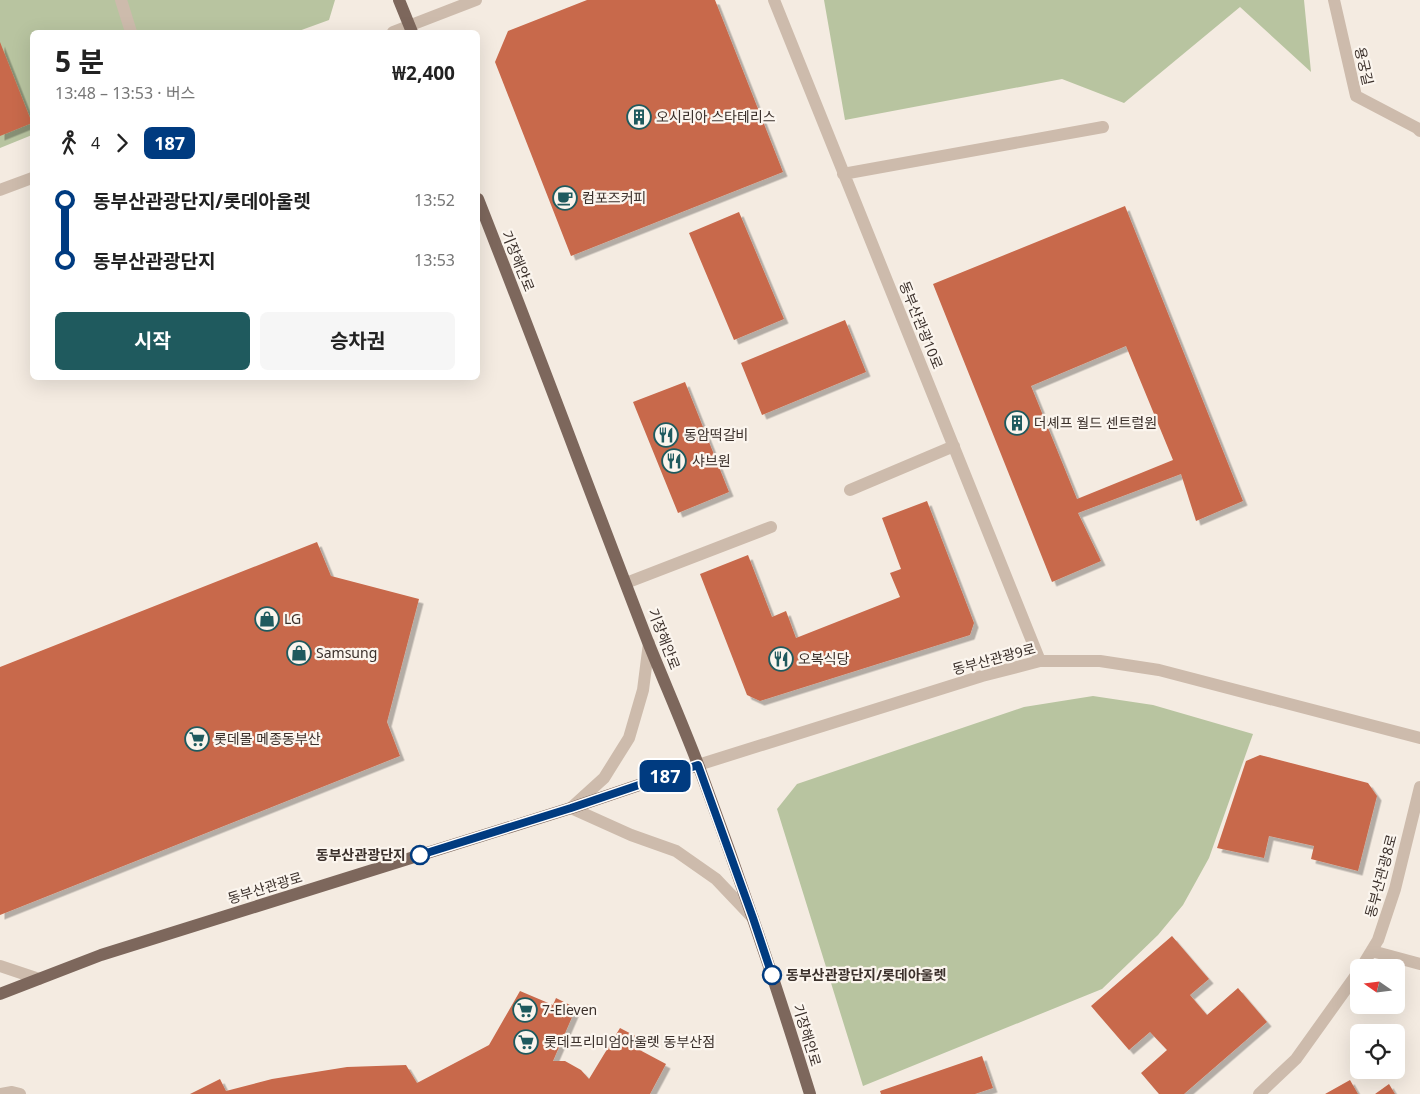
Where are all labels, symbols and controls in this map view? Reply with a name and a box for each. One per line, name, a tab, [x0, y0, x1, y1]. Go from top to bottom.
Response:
text: 5 분	[55, 42, 104, 80]
street label: 용궁길	[1351, 45, 1378, 87]
text: ₩2,400	[392, 60, 455, 86]
text: 13:48 – 13:53 · 버스	[55, 82, 195, 104]
building icon: 오시리아 스타테리스	[626, 104, 652, 130]
place label: 오시리아 스타테리스	[656, 107, 776, 126]
icon: walk	[55, 129, 83, 157]
icon: forward	[108, 129, 136, 157]
text: 187	[154, 131, 185, 155]
text: 4	[91, 132, 100, 154]
cafe icon: 컴포즈커피	[552, 185, 578, 211]
text: 동부산관광단지/롯데아울렛	[93, 188, 311, 214]
place label: 컴포즈커피	[582, 188, 646, 207]
text: 13:52	[414, 189, 455, 211]
street label: 기장해안로	[498, 227, 539, 294]
text: 동부산관광단지	[93, 248, 215, 274]
text: 13:53	[414, 249, 455, 271]
street label: 동부산관광10로	[895, 278, 948, 372]
button: 시작	[55, 312, 250, 370]
button: 승차권	[260, 312, 455, 370]
building icon: 더셰프 월드 센트럴원	[1004, 410, 1030, 436]
place label: 더셰프 월드 센트럴원	[1034, 413, 1157, 432]
restaurant icon: 동암떡갈비	[653, 422, 679, 448]
place label: 동암떡갈비	[684, 425, 748, 444]
restaurant icon: 샤브원	[661, 448, 687, 474]
place label: 샤브원	[692, 451, 731, 470]
street label: 기장해안로	[644, 605, 685, 672]
shop icon: LG	[254, 606, 280, 632]
place label: LG	[284, 609, 301, 628]
street label: 동부산관광9로	[950, 638, 1038, 679]
shop icon: Samsung	[286, 640, 312, 666]
place label: Samsung	[316, 643, 377, 662]
restaurant icon: 오복식당	[768, 646, 794, 672]
place label: 오복식당	[798, 649, 850, 668]
supermarket icon: 롯데몰 메종동부산	[184, 726, 210, 752]
place label: 롯데몰 메종동부산	[214, 729, 321, 748]
line badge: 187	[636, 760, 694, 792]
text: 187	[650, 764, 680, 788]
street label: 동부산관광8로	[1360, 832, 1401, 920]
place label: 동부산관광단지	[316, 845, 406, 864]
marker: 동부산관광단지	[410, 845, 430, 865]
street label: 동부산관광로	[225, 867, 305, 908]
north arrow	[1350, 959, 1405, 1014]
map controls	[1350, 959, 1405, 1079]
marker: 동부산관광단지/롯데아울렛	[762, 965, 782, 985]
place label: 동부산관광단지/롯데아울렛	[786, 965, 946, 984]
supermarket icon: 7-Eleven	[512, 997, 538, 1023]
place label: 7-Eleven	[542, 1000, 597, 1019]
street label: 기장해안로	[789, 1001, 826, 1069]
button: locate	[1350, 1024, 1405, 1079]
supermarket icon: 롯데프리미엄아울렛 동부산점	[513, 1029, 539, 1055]
place label: 롯데프리미엄아울렛 동부산점	[544, 1032, 715, 1051]

